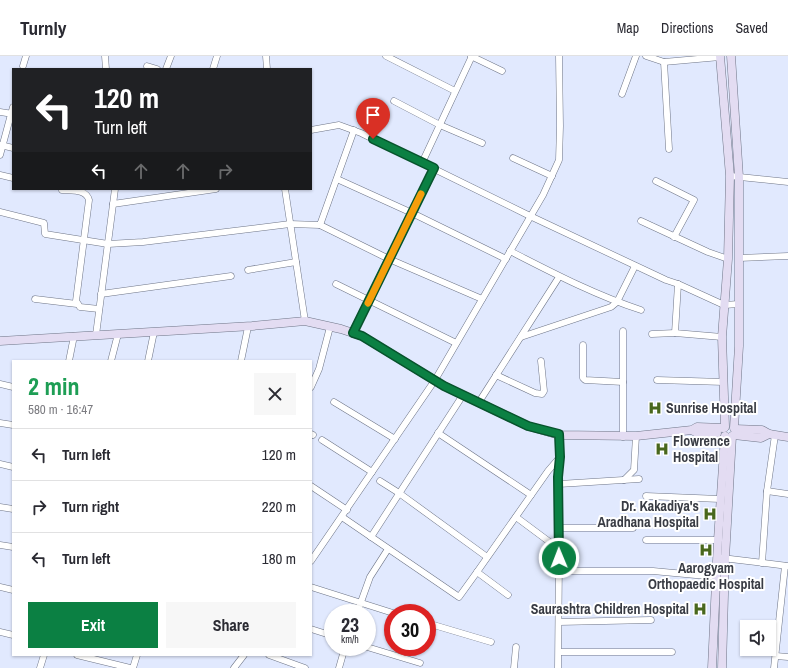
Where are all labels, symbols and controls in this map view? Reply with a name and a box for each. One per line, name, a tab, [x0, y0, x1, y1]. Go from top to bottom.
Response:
text: Turnly	[20, 15, 66, 41]
text: Map	[617, 19, 639, 37]
text: Directions	[661, 19, 713, 37]
text: Saved	[735, 19, 768, 37]
text: 120 m	[94, 79, 159, 117]
icon: left	[28, 84, 80, 136]
pin	[356, 98, 390, 139]
icon: arrive	[362, 104, 384, 126]
text: Turn left	[94, 115, 147, 140]
icon: left	[88, 160, 110, 182]
icon: ahead	[130, 160, 152, 182]
icon: ahead	[172, 160, 194, 182]
icon: right	[214, 160, 236, 182]
text: 2 min	[28, 370, 79, 402]
button: close	[254, 373, 296, 415]
place label: Sunrise Hospital	[666, 399, 757, 417]
hospital icon: Sunrise Hospital	[647, 400, 663, 416]
text: 580 m · 16:47	[28, 401, 93, 418]
place label: Flowrence Hospital	[673, 432, 730, 466]
hospital icon: Flowrence Hospital	[654, 441, 670, 457]
icon: left	[28, 444, 50, 466]
text: Turn left	[62, 444, 110, 465]
text: 120 m	[262, 444, 296, 465]
icon: right	[28, 496, 50, 518]
text: Turn right	[62, 496, 119, 517]
text: 220 m	[262, 496, 296, 517]
place label: Dr. Kakadiya's Aradhana Hospital	[598, 497, 699, 531]
hospital icon: Dr. Kakadiya's Aradhana Hospital	[702, 506, 718, 522]
position arrow	[538, 537, 580, 579]
hospital icon: Aarogyam Orthopaedic Hospital	[698, 542, 714, 558]
icon: left	[28, 548, 50, 570]
text: Turn left	[62, 548, 110, 569]
text: 180 m	[262, 548, 296, 569]
place label: Aarogyam Orthopaedic Hospital	[648, 559, 764, 593]
place label: Saurashtra Children Hospital	[531, 600, 689, 618]
hospital icon: Saurashtra Children Hospital	[692, 601, 708, 617]
button: Exit	[28, 602, 158, 648]
button: Share	[166, 602, 296, 648]
speed limit sign: 30	[384, 604, 436, 656]
text: 23	[341, 611, 359, 638]
map controls	[740, 620, 776, 656]
button: sound	[740, 620, 776, 656]
text: km/h	[341, 633, 359, 646]

